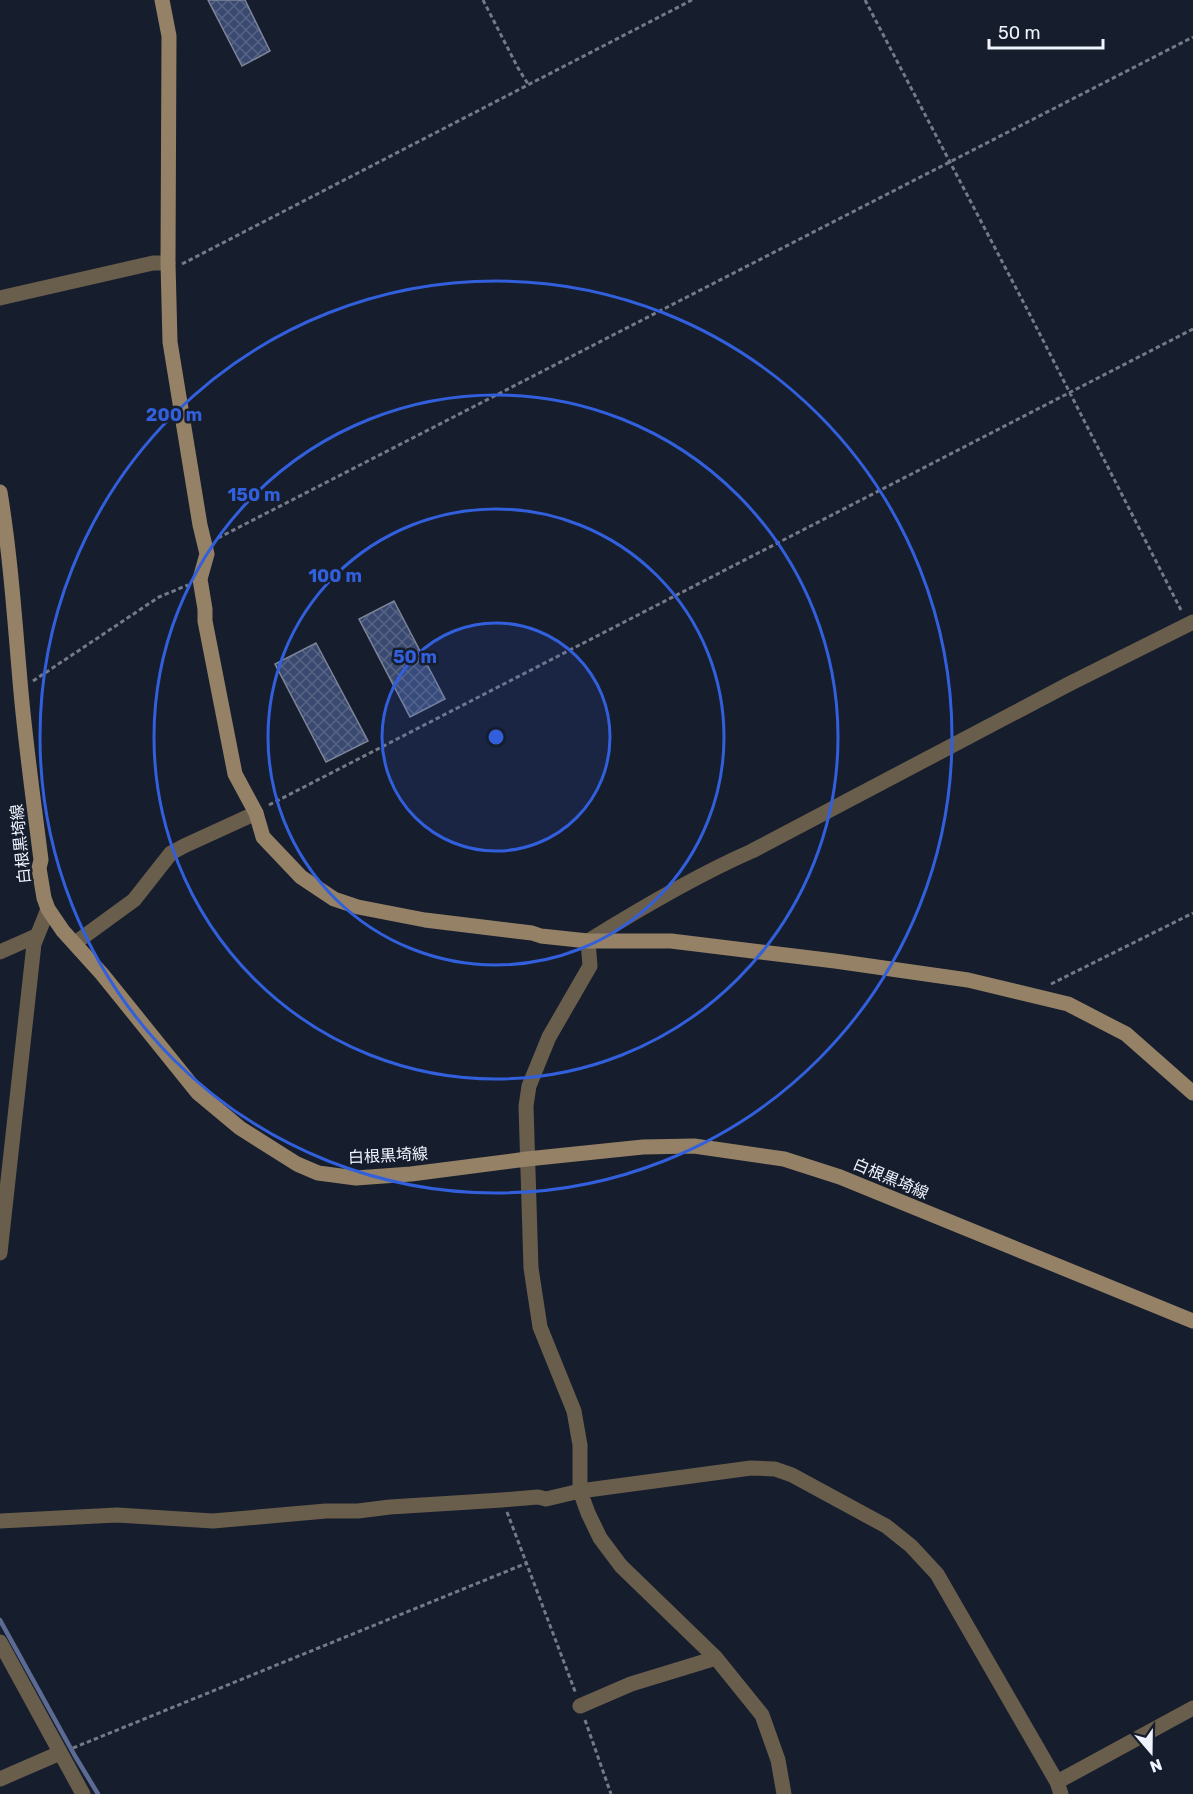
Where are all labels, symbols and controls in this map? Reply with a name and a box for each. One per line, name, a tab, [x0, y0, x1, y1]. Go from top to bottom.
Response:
scale bar	[989, 12, 1103, 50]
text: 50 m	[998, 22, 1041, 44]
text: 200 m	[146, 404, 202, 426]
text: 150 m	[227, 484, 281, 506]
text: 100 m	[308, 565, 362, 587]
text: 50 m	[393, 646, 437, 668]
centre of rings	[486, 727, 506, 747]
street label: 白根黒埼線	[7, 803, 34, 885]
street label: 白根黒埼線	[348, 1144, 428, 1167]
street label: 白根黒埼線	[850, 1154, 931, 1203]
north arrow	[1121, 1722, 1181, 1782]
text: N	[1147, 1755, 1165, 1777]

